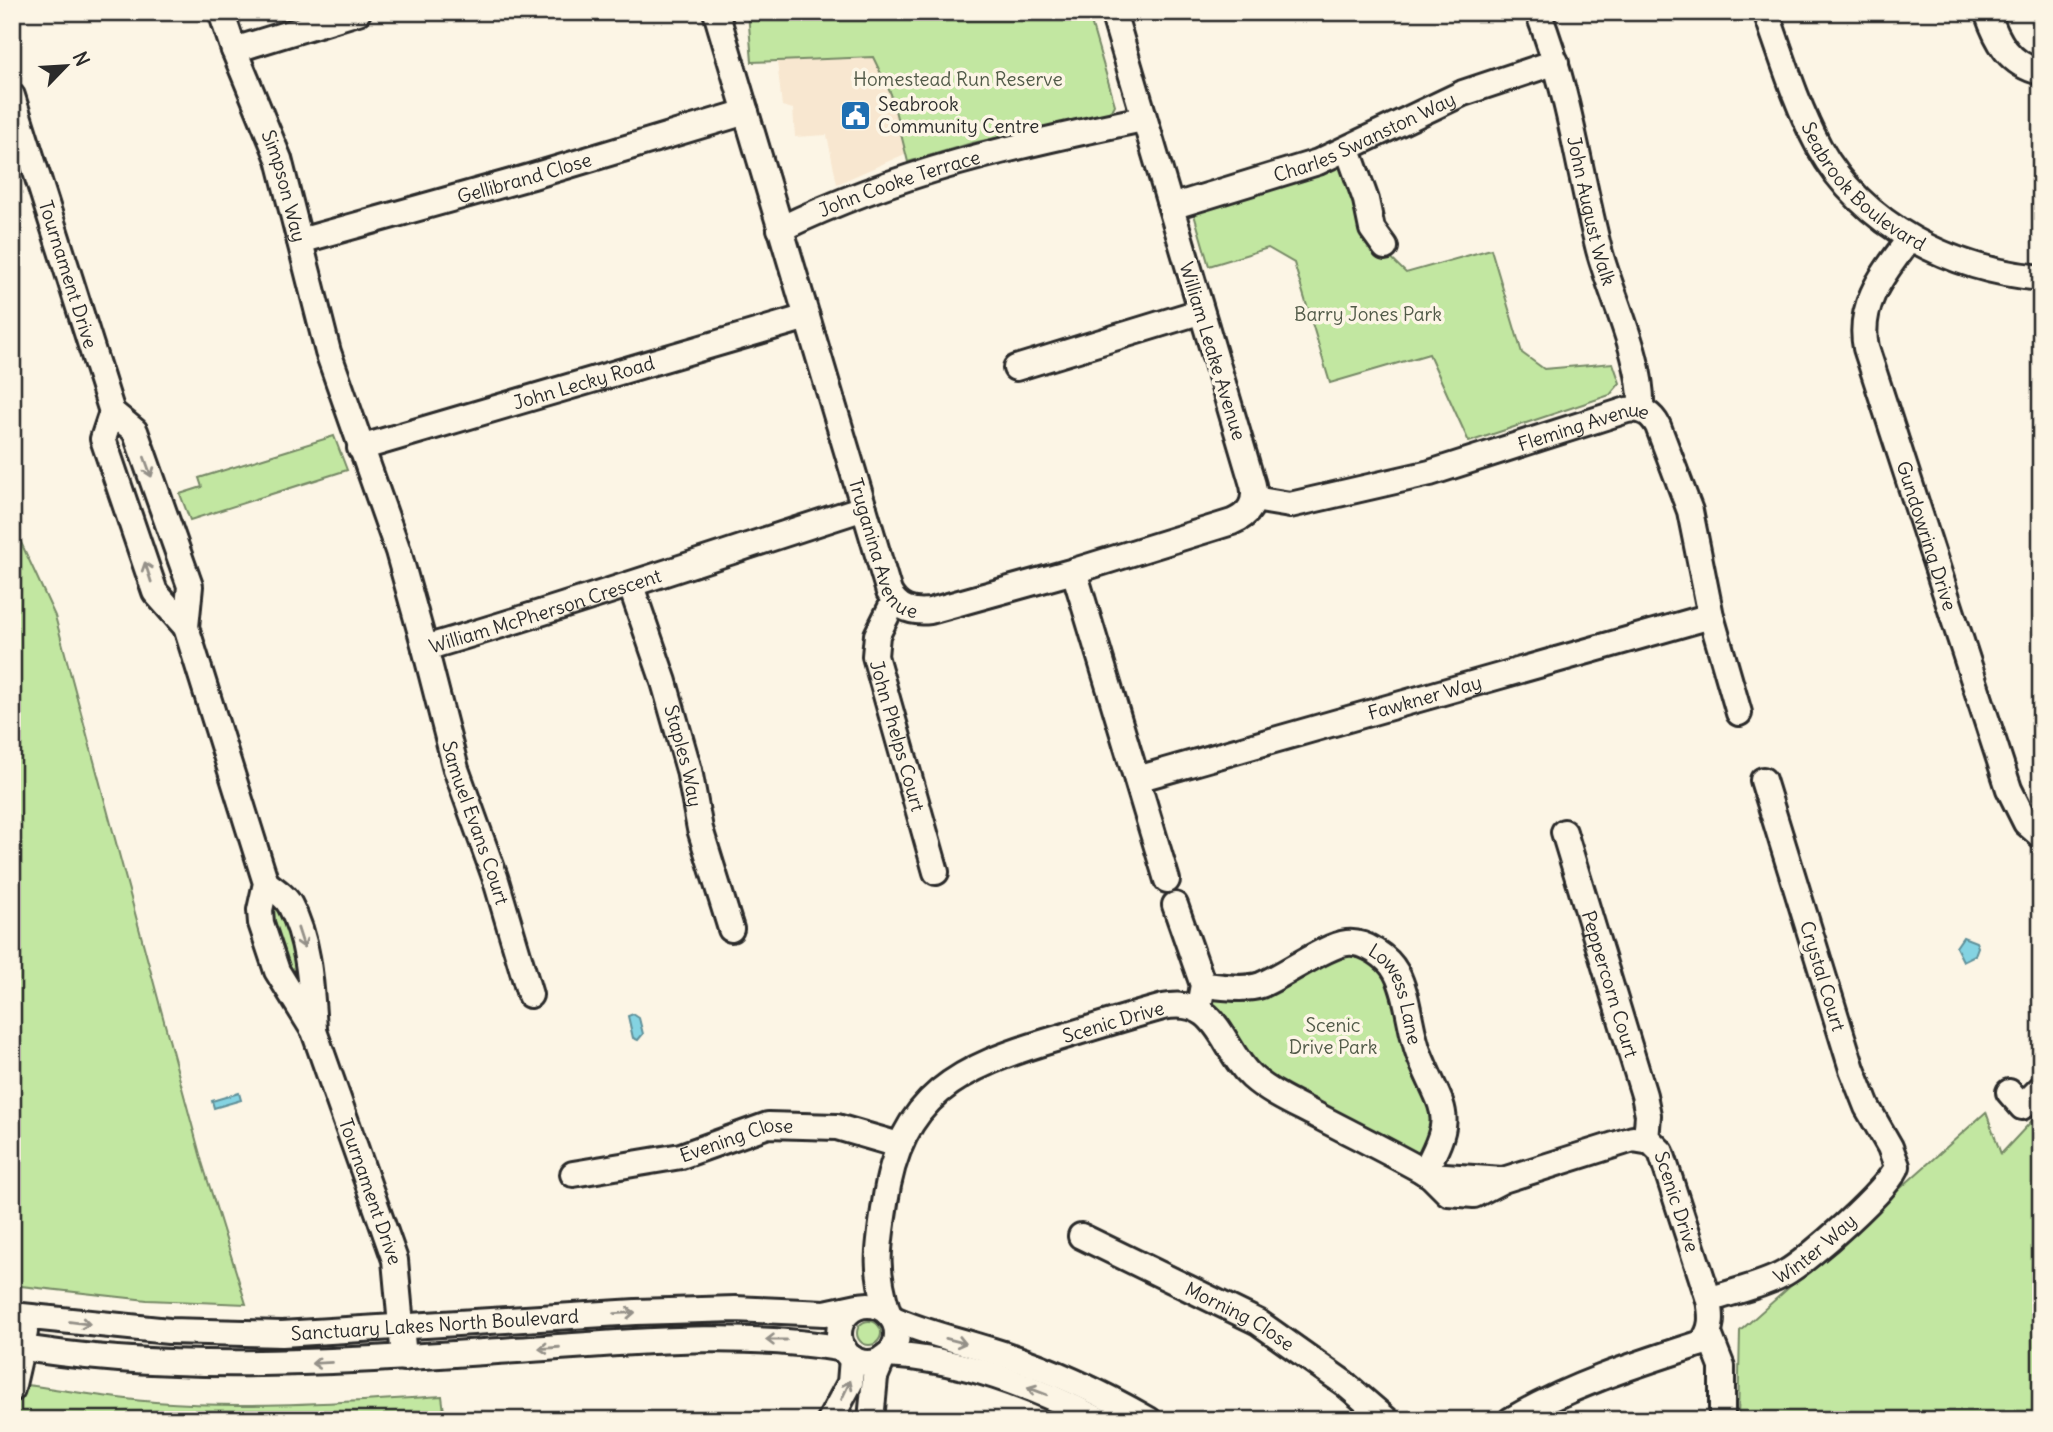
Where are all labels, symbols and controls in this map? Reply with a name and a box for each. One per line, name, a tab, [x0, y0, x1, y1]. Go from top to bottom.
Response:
north arrow	[32, 32, 102, 102]
text: N	[68, 48, 95, 70]
park label: Homestead Run Reserve	[853, 67, 1063, 91]
street label: Charles Swanston Way	[1271, 86, 1459, 187]
place label: Seabrook Community Centre	[878, 92, 1039, 138]
public building icon: Seabrook Community Centre	[838, 98, 872, 132]
street label: Seabrook Boulevard	[1796, 118, 1930, 256]
street label: Simpson Way	[256, 126, 312, 244]
street label: John August Walk	[1562, 134, 1622, 289]
street label: John Cooke Terrace	[815, 145, 983, 222]
street label: Gellibrand Close	[454, 147, 594, 209]
street label: Tournament Drive	[34, 197, 103, 351]
street label: William Leake Avenue	[1174, 259, 1252, 443]
park label: Barry Jones Park	[1294, 302, 1442, 326]
street label: John Lecky Road	[510, 350, 657, 415]
street label: Fleming Avenue	[1515, 397, 1653, 456]
one-way arrow	[143, 456, 156, 478]
street label: Gundowring Drive	[1891, 458, 1962, 614]
street label: Truganina Avenue	[844, 475, 920, 623]
one-way arrow	[141, 561, 154, 583]
street label: William McPherson Crescent	[426, 563, 664, 658]
street label: John Phelps Court	[865, 657, 930, 814]
street label: Fawkner Way	[1365, 670, 1484, 725]
street label: Staples Way	[659, 702, 708, 809]
street label: Samuel Evans Court	[437, 738, 514, 907]
street label: Peppercorn Court	[1577, 908, 1644, 1060]
street label: Crystal Court	[1795, 918, 1851, 1034]
one-way arrow	[296, 927, 308, 949]
street label: Lowess Lane	[1364, 938, 1427, 1047]
street label: Scenic Drive	[1060, 995, 1167, 1048]
park label: Scenic Drive Park	[1289, 1013, 1378, 1059]
street label: Evening Close	[676, 1113, 794, 1168]
street label: Tournament Drive	[334, 1115, 408, 1268]
street label: Scenic Drive	[1650, 1148, 1705, 1255]
street label: Winter Way	[1769, 1209, 1861, 1289]
street label: Morning Close	[1181, 1276, 1299, 1356]
street label: Sanctuary Lakes North Boulevard	[290, 1304, 580, 1345]
one-way arrow	[613, 1306, 636, 1319]
one-way arrow	[68, 1317, 91, 1330]
one-way arrow	[765, 1333, 788, 1347]
one-way arrow	[944, 1335, 967, 1348]
one-way arrow	[538, 1341, 561, 1354]
one-way arrow	[311, 1357, 334, 1370]
one-way arrow	[840, 1380, 853, 1401]
one-way arrow	[1026, 1384, 1048, 1397]

